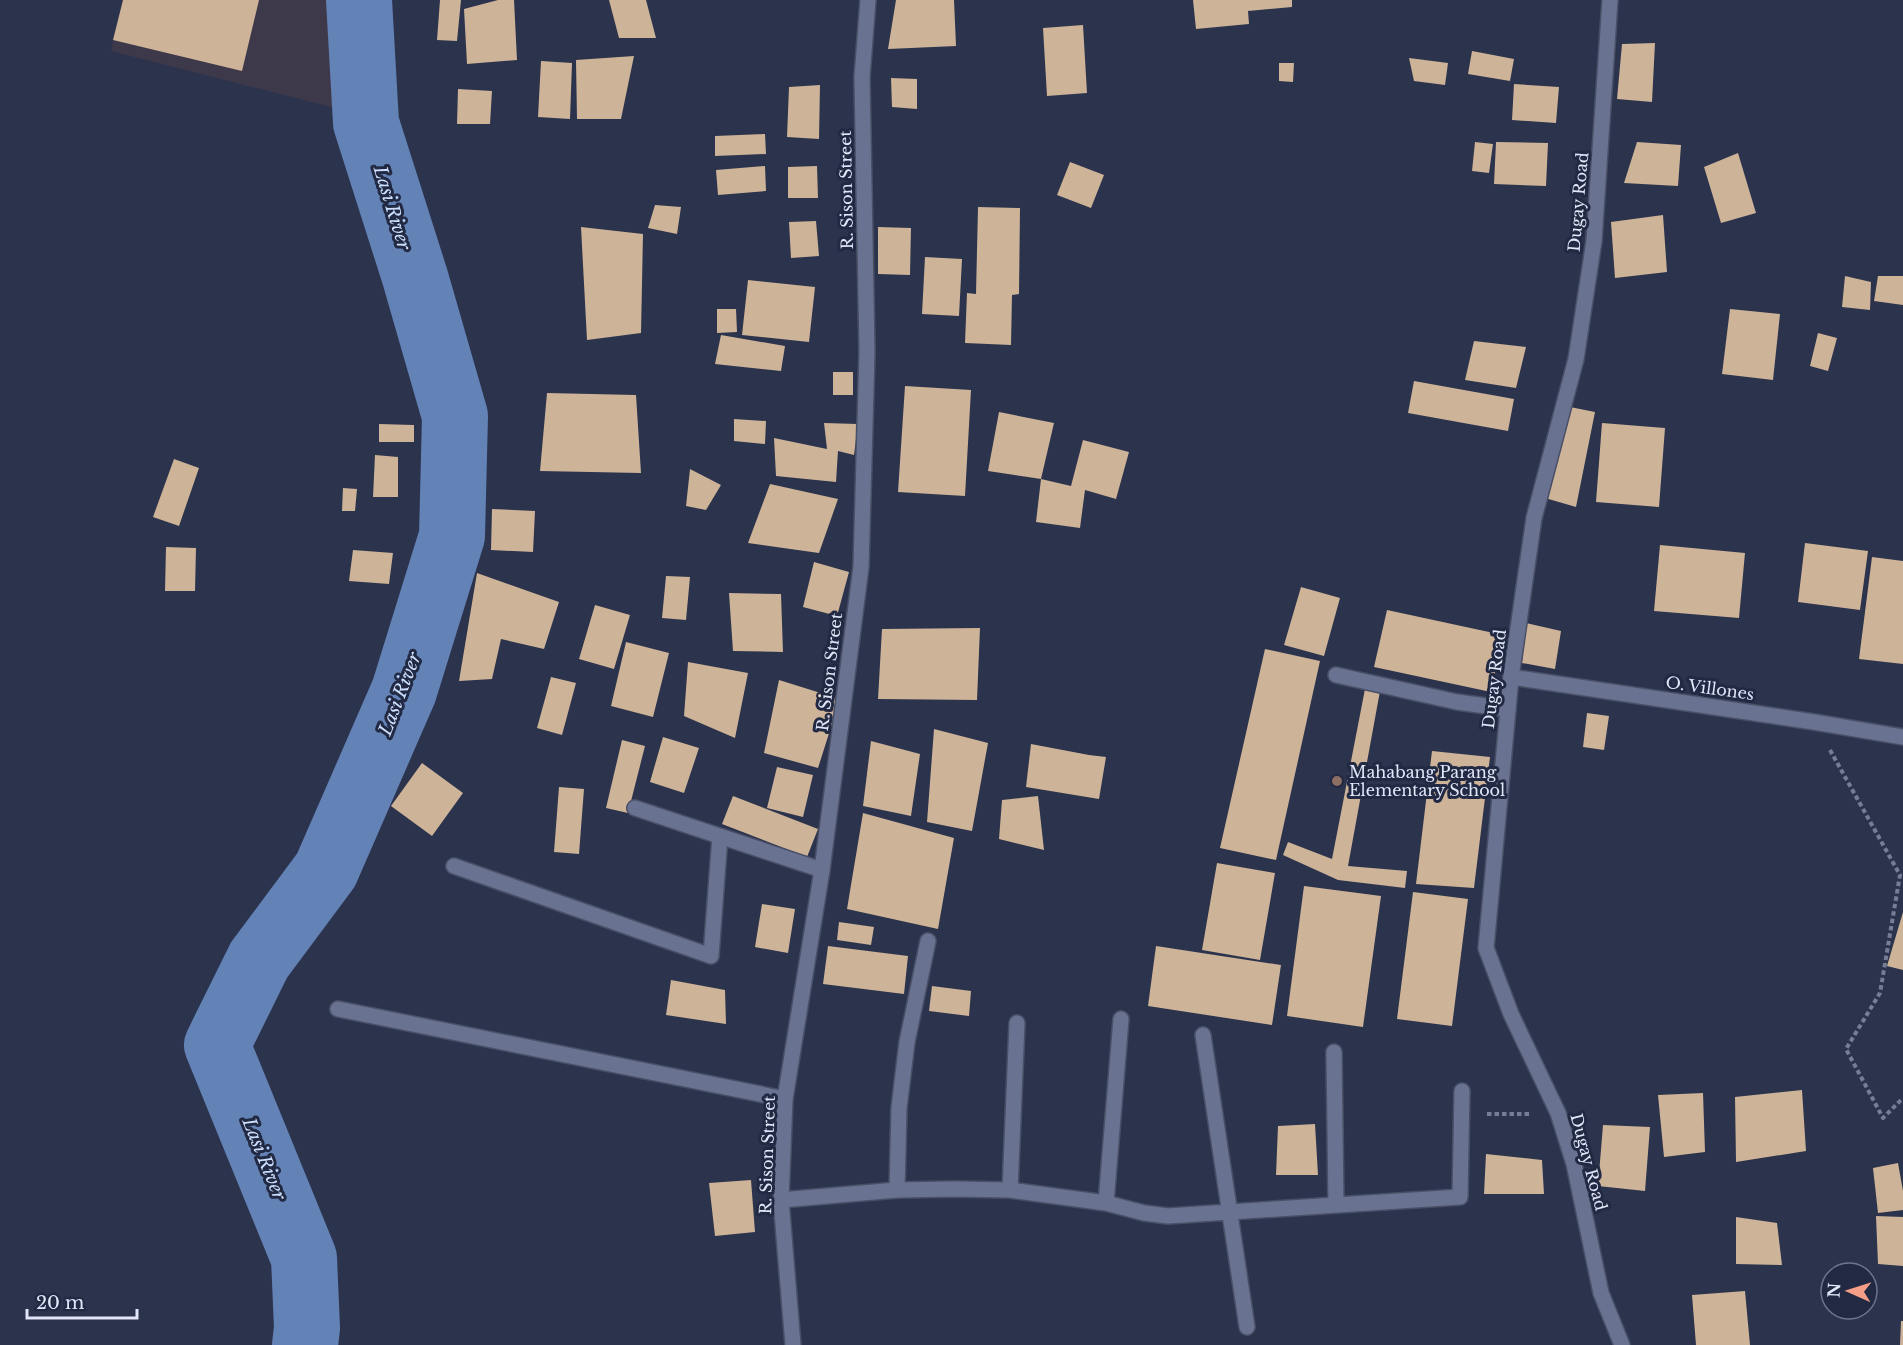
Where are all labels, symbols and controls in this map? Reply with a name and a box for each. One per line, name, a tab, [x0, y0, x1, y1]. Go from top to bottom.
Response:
street label: R. Sison Street	[835, 130, 857, 250]
street label: Dugay Road	[1564, 151, 1592, 253]
water label: Lasi River	[368, 162, 415, 253]
street label: R. Sison Street	[812, 612, 846, 732]
street label: Dugay Road	[1478, 628, 1510, 730]
water label: Lasi River	[374, 649, 426, 739]
street label: O. Villones	[1665, 672, 1755, 704]
place label: Mahabang Parang Elementary School	[1349, 762, 1505, 800]
marker: Mahabang Parang Elementary School	[1330, 774, 1344, 788]
street label: R. Sison Street	[755, 1095, 779, 1215]
street label: Dugay Road	[1566, 1111, 1612, 1213]
water label: Lasi River	[237, 1114, 291, 1204]
north arrow	[1819, 1261, 1879, 1321]
scale bar	[27, 1282, 136, 1320]
text: N	[1824, 1282, 1844, 1298]
text: 20 m	[36, 1292, 84, 1314]

